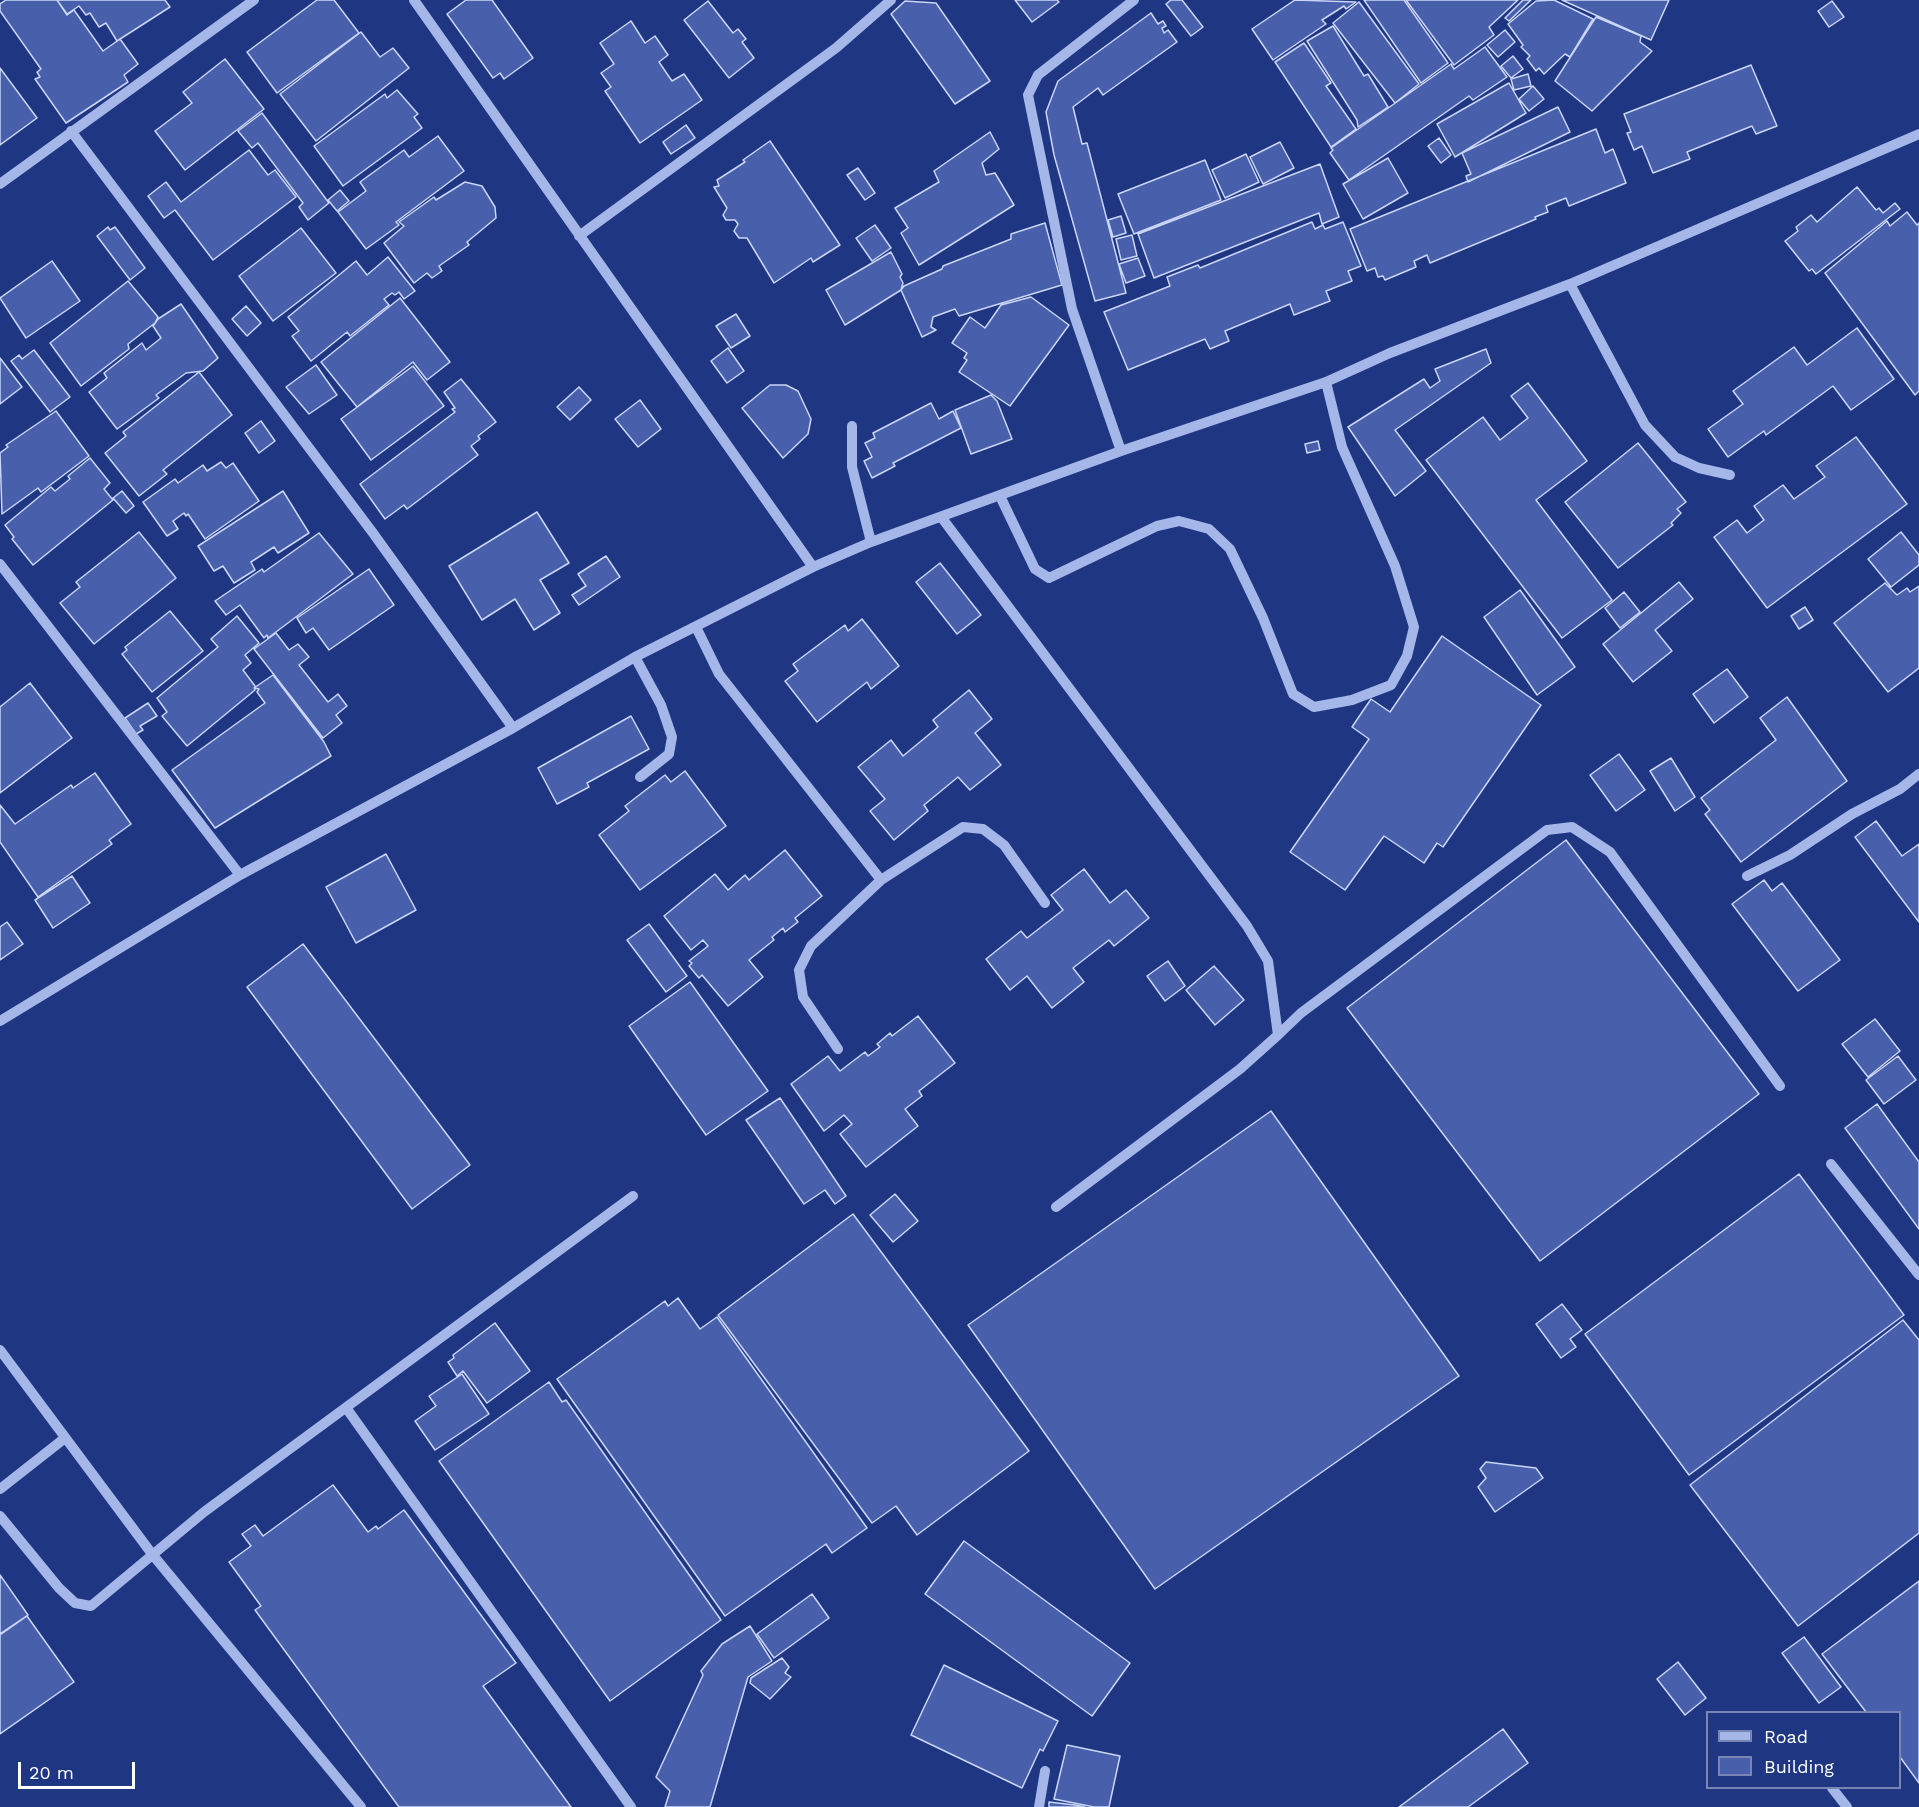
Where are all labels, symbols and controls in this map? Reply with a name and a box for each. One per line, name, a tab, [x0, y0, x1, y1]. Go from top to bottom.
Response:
legend	[1706, 1711, 1901, 1789]
text: Road	[1764, 1726, 1808, 1747]
scale bar	[21, 1750, 138, 1788]
text: Building	[1764, 1756, 1834, 1777]
text: 20 m	[29, 1762, 74, 1783]

